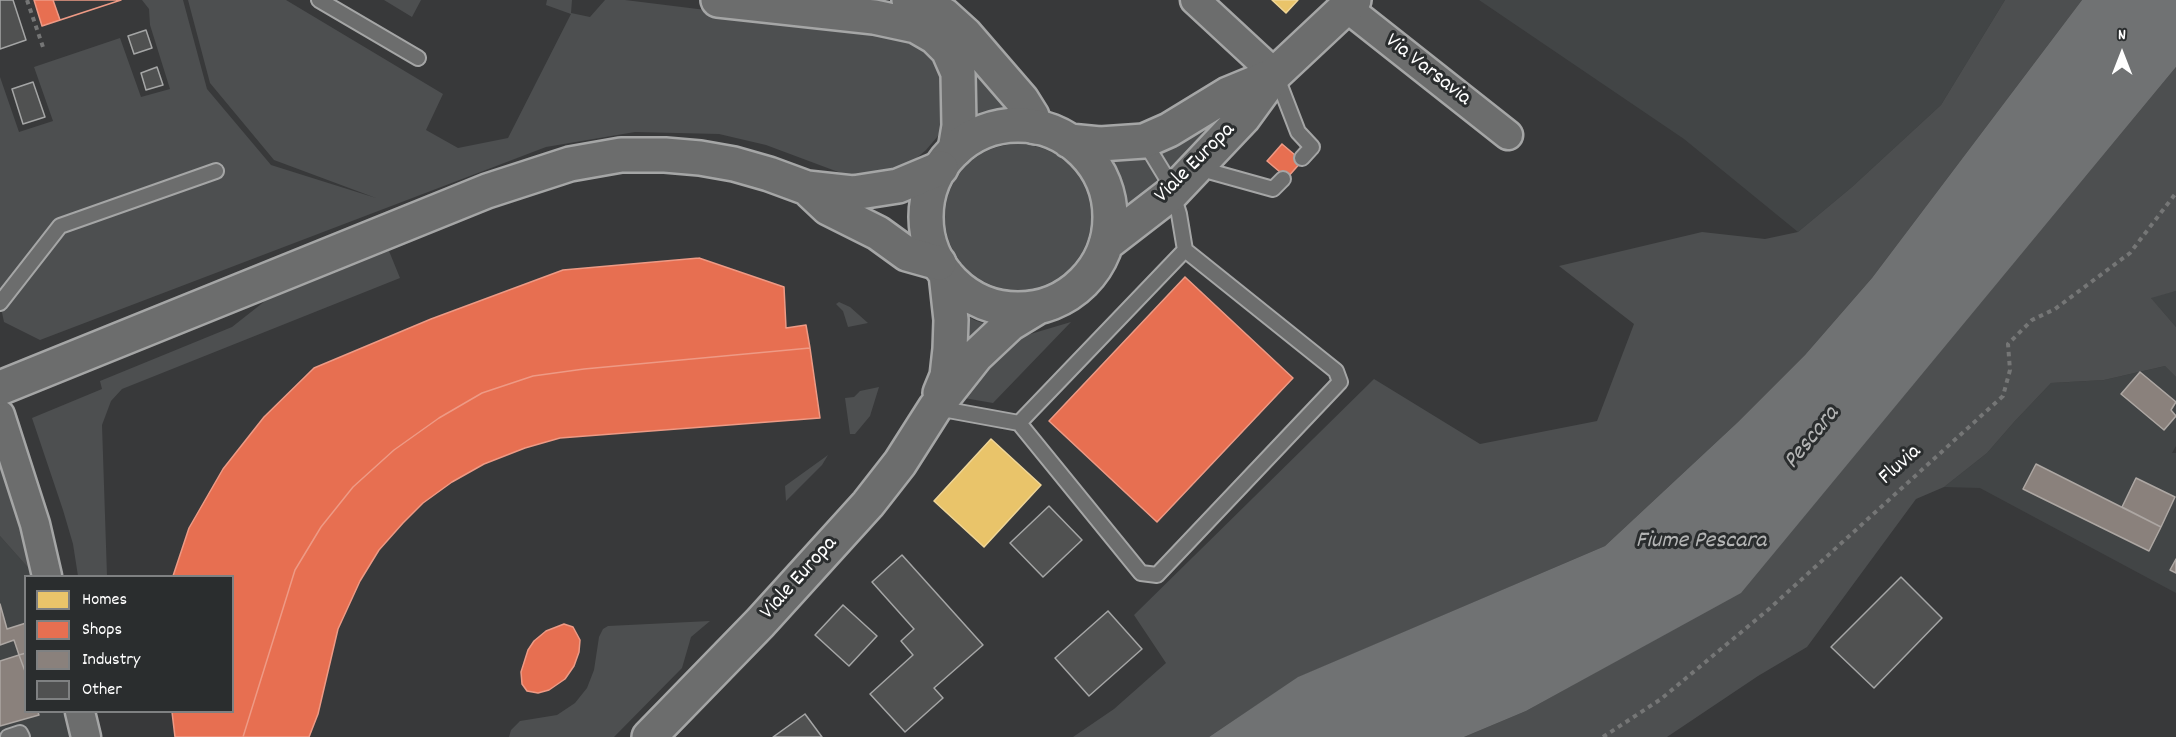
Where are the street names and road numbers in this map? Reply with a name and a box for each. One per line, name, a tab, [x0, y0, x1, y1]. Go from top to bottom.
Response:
street label: Via Varsavia	[1379, 29, 1475, 113]
street label: Viale Europa	[1150, 118, 1242, 210]
street label: Fluvia	[1874, 440, 1928, 492]
street label: Viale Europa	[756, 532, 844, 626]

